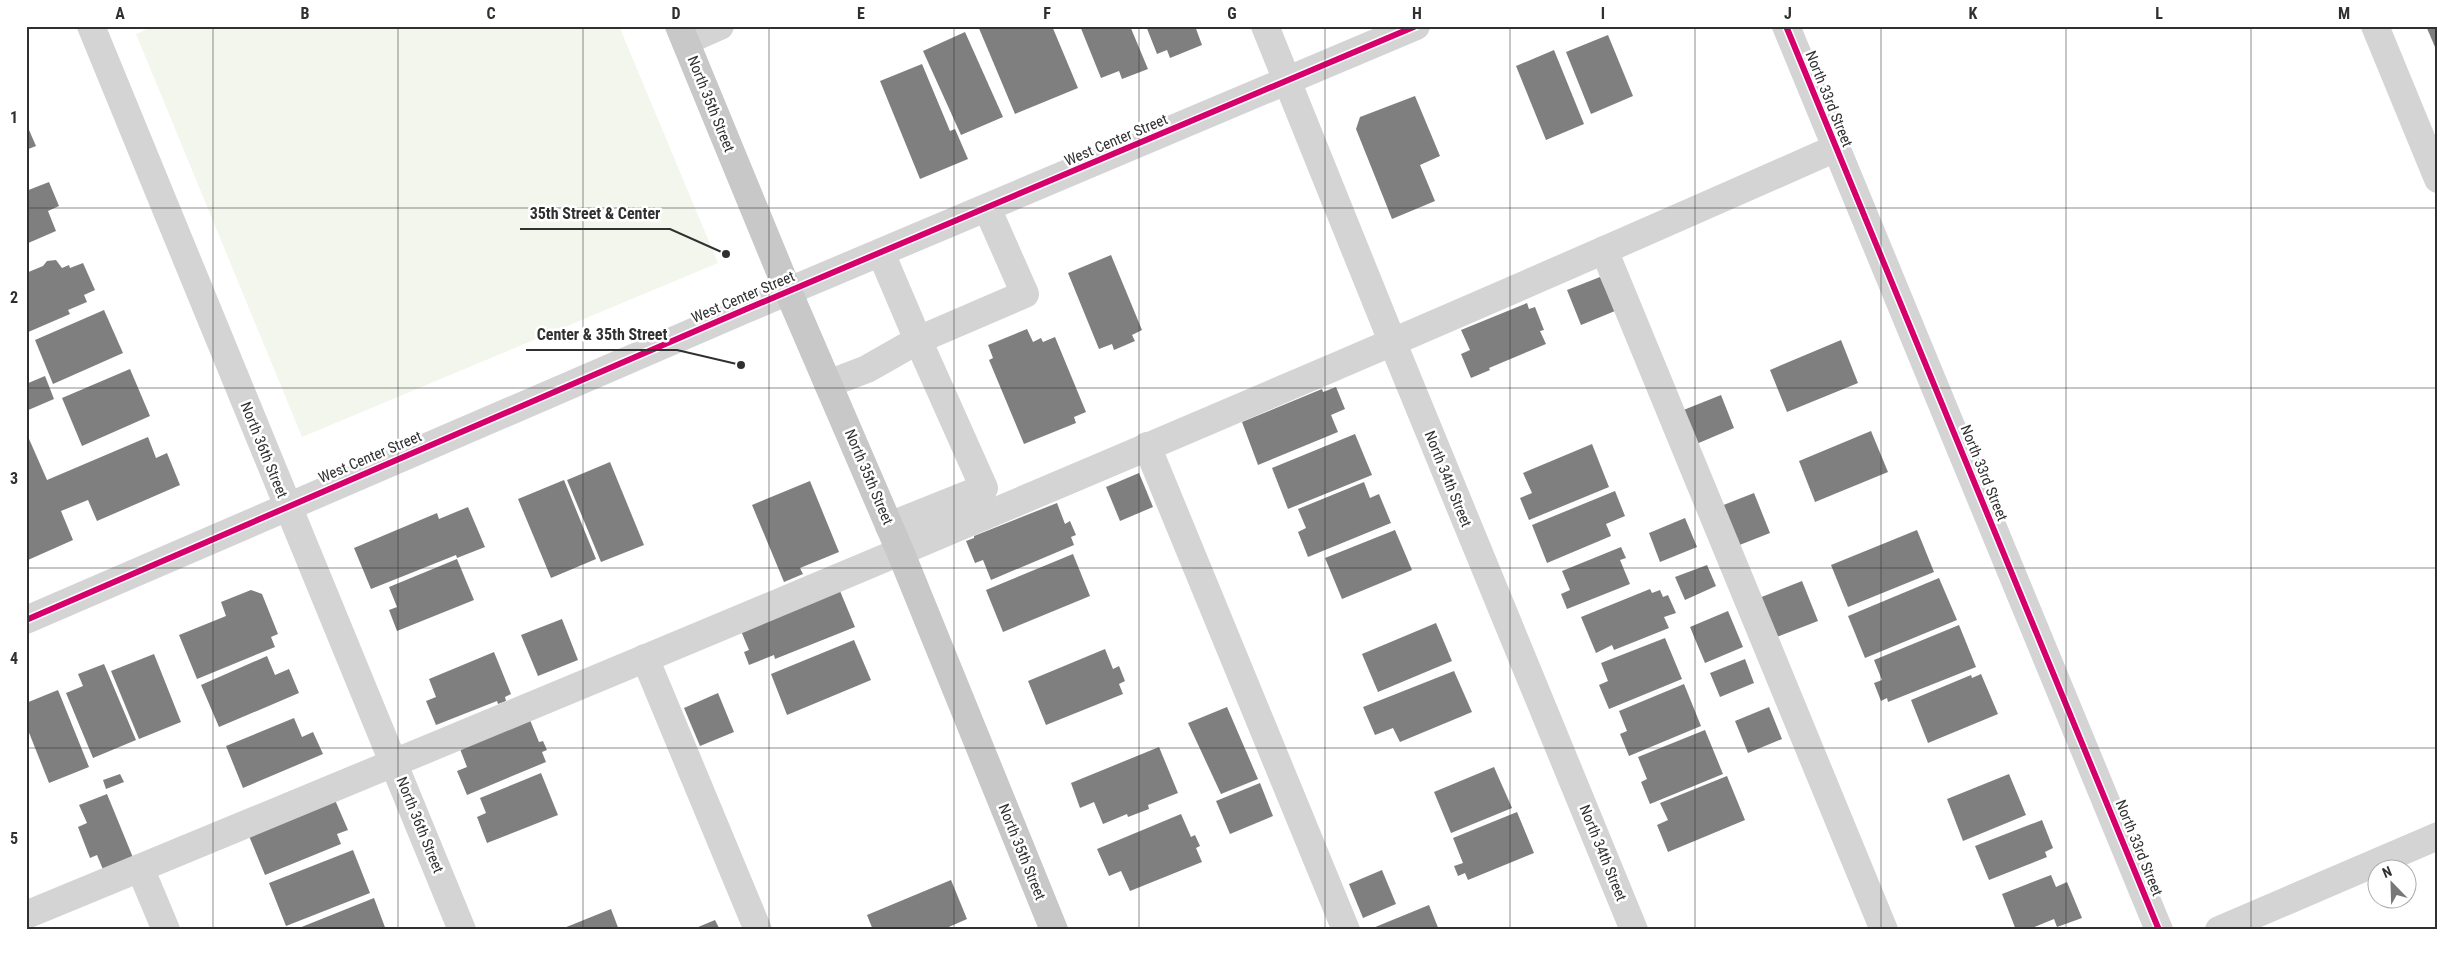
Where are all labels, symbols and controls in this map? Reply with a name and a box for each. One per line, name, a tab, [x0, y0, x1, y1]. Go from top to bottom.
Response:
text: A	[115, 4, 125, 23]
text: B	[301, 4, 310, 23]
text: C	[486, 4, 496, 23]
text: D	[671, 4, 681, 23]
text: E	[857, 4, 865, 23]
text: F	[1043, 4, 1051, 23]
text: G	[1227, 4, 1237, 23]
text: H	[1412, 4, 1422, 23]
text: I	[1601, 4, 1605, 23]
text: J	[1784, 4, 1792, 23]
text: K	[1969, 4, 1978, 23]
text: L	[2155, 4, 2163, 23]
text: M	[2338, 4, 2350, 23]
street label: North 33rd Street	[1802, 48, 1856, 150]
street label: North 35th Street	[684, 53, 738, 155]
text: 1	[10, 108, 18, 127]
street label: West Center Street	[1062, 110, 1170, 170]
callout: 35th Street & Center	[520, 198, 670, 229]
text: 35th Street & Center	[530, 204, 660, 223]
street label: West Center Street	[689, 267, 797, 327]
text: 2	[10, 288, 18, 307]
callout: Center & 35th Street	[526, 319, 677, 350]
text: Center & 35th Street	[537, 325, 667, 344]
street label: North 36th Street	[237, 399, 291, 501]
street label: North 33rd Street	[1957, 422, 2011, 524]
street label: West Center Street	[316, 427, 424, 487]
street label: North 35th Street	[841, 427, 897, 527]
street label: North 34th Street	[1421, 428, 1475, 530]
text: 3	[10, 469, 18, 488]
text: 4	[10, 649, 18, 668]
street label: North 36th Street	[393, 774, 447, 876]
street label: North 33rd Street	[2112, 797, 2166, 899]
street label: North 35th Street	[995, 801, 1049, 903]
street label: North 34th Street	[1576, 802, 1630, 904]
text: 5	[10, 829, 18, 848]
north arrow	[2366, 858, 2416, 908]
text: N	[2380, 863, 2394, 881]

